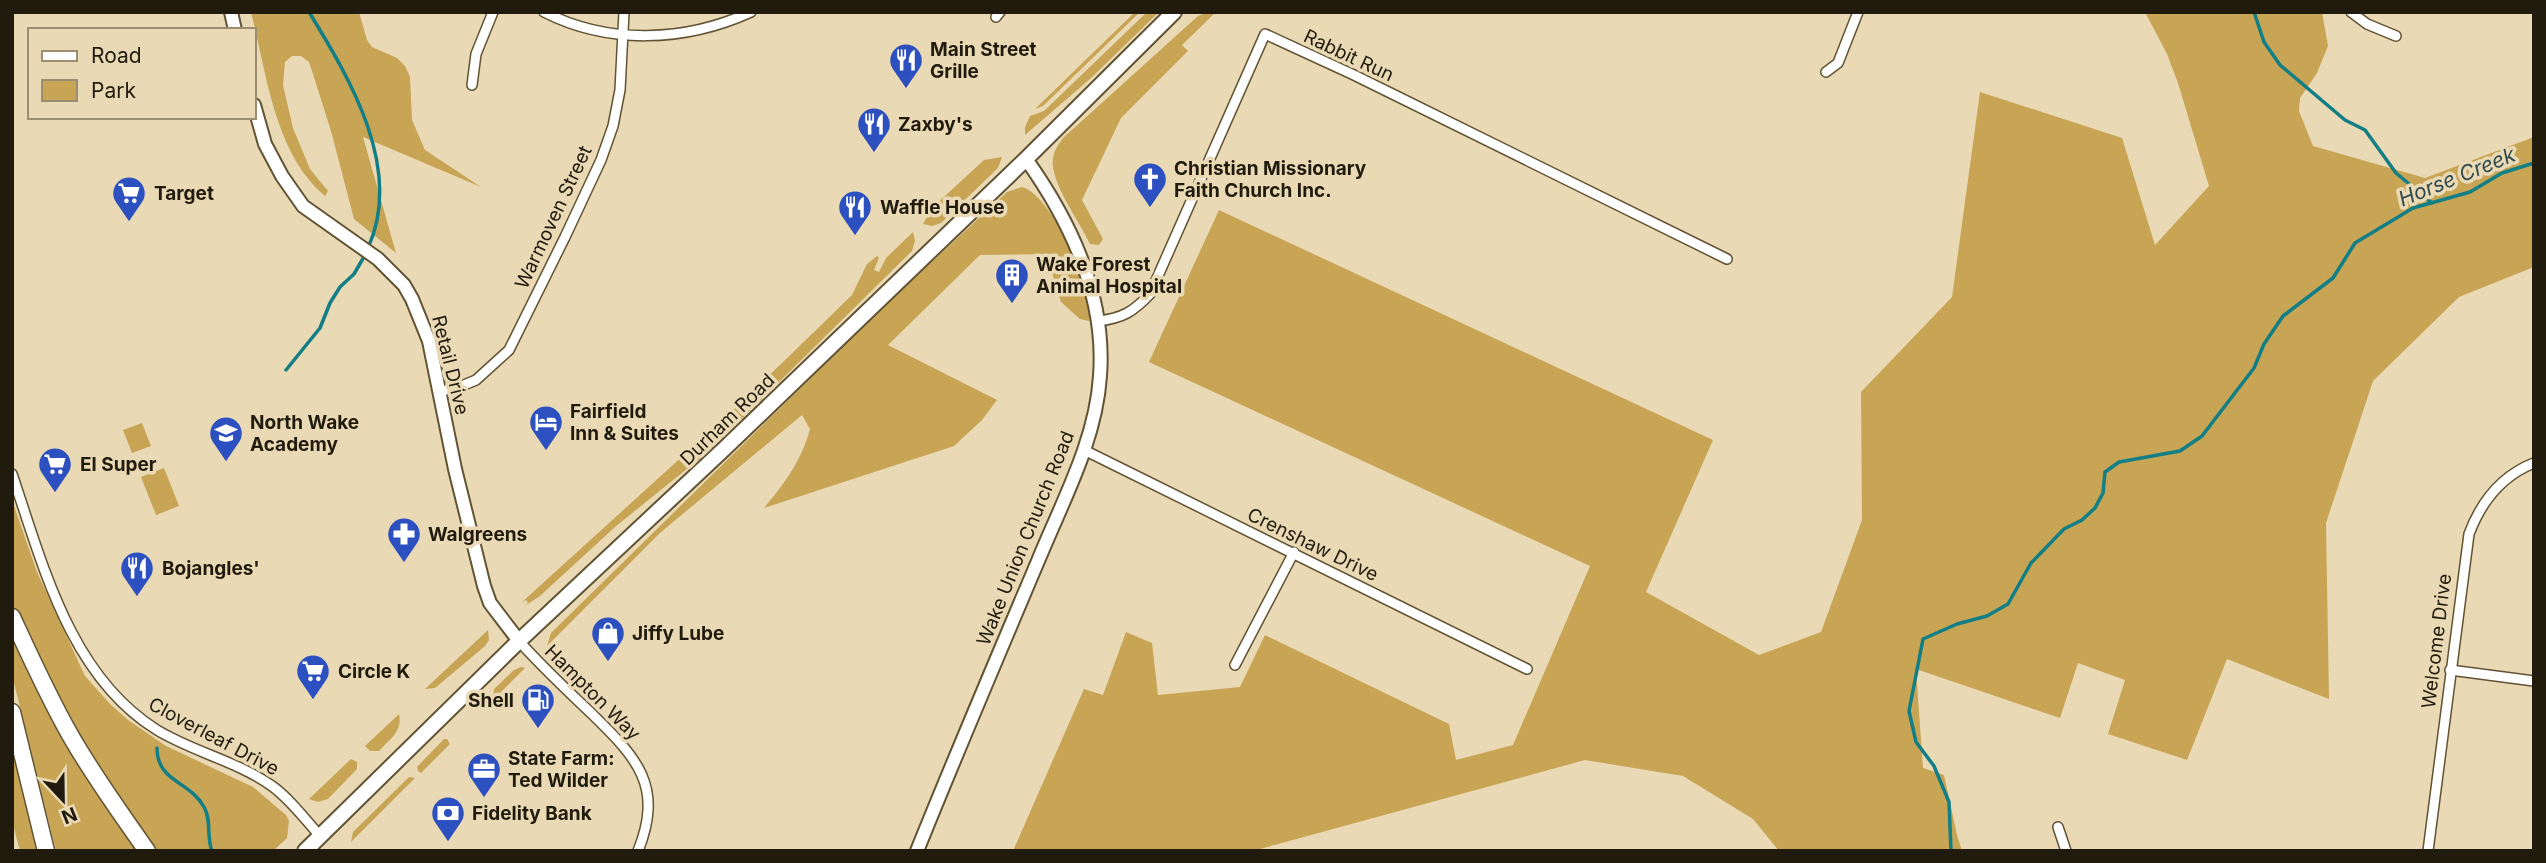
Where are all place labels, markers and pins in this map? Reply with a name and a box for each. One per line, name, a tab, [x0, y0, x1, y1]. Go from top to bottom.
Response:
place label: Main Street Grille	[930, 38, 1037, 83]
restaurant icon: Main Street Grille	[887, 41, 925, 90]
restaurant icon: Zaxby's	[855, 105, 893, 154]
place label: Zaxby's	[898, 113, 973, 136]
place label: Christian Missionary Faith Church Inc.	[1174, 157, 1367, 202]
church icon: Christian Missionary Faith Church Inc.	[1131, 160, 1169, 209]
supermarket icon: Target	[110, 174, 148, 223]
place label: Target	[154, 182, 214, 205]
restaurant icon: Waffle House	[836, 188, 874, 237]
place label: Waffle House	[880, 196, 1005, 219]
place label: Wake Forest Animal Hospital	[1036, 253, 1182, 298]
building icon: Wake Forest Animal Hospital	[993, 256, 1031, 305]
place label: Fairfield Inn & Suites	[570, 400, 679, 445]
hotel icon: Fairfield Inn & Suites	[527, 403, 565, 452]
place label: North Wake Academy	[250, 411, 359, 456]
school or university icon: North Wake Academy	[207, 414, 245, 463]
supermarket icon: El Super	[36, 445, 74, 494]
place label: El Super	[80, 453, 157, 476]
pharmacy icon: Walgreens	[385, 515, 423, 564]
place label: Walgreens	[428, 523, 527, 546]
restaurant icon: Bojangles'	[118, 549, 156, 598]
place label: Bojangles'	[162, 557, 260, 580]
shop icon: Jiffy Lube	[589, 614, 627, 663]
place label: Jiffy Lube	[632, 622, 724, 645]
supermarket icon: Circle K	[294, 652, 332, 701]
place label: Circle K	[338, 660, 411, 683]
fuel station icon: Shell	[519, 681, 557, 730]
place label: Shell	[468, 689, 514, 712]
place label: State Farm: Ted Wilder	[508, 747, 615, 792]
office icon: State Farm: Ted Wilder	[465, 750, 503, 799]
bank icon: Fidelity Bank	[429, 794, 467, 843]
place label: Fidelity Bank	[472, 802, 592, 825]

